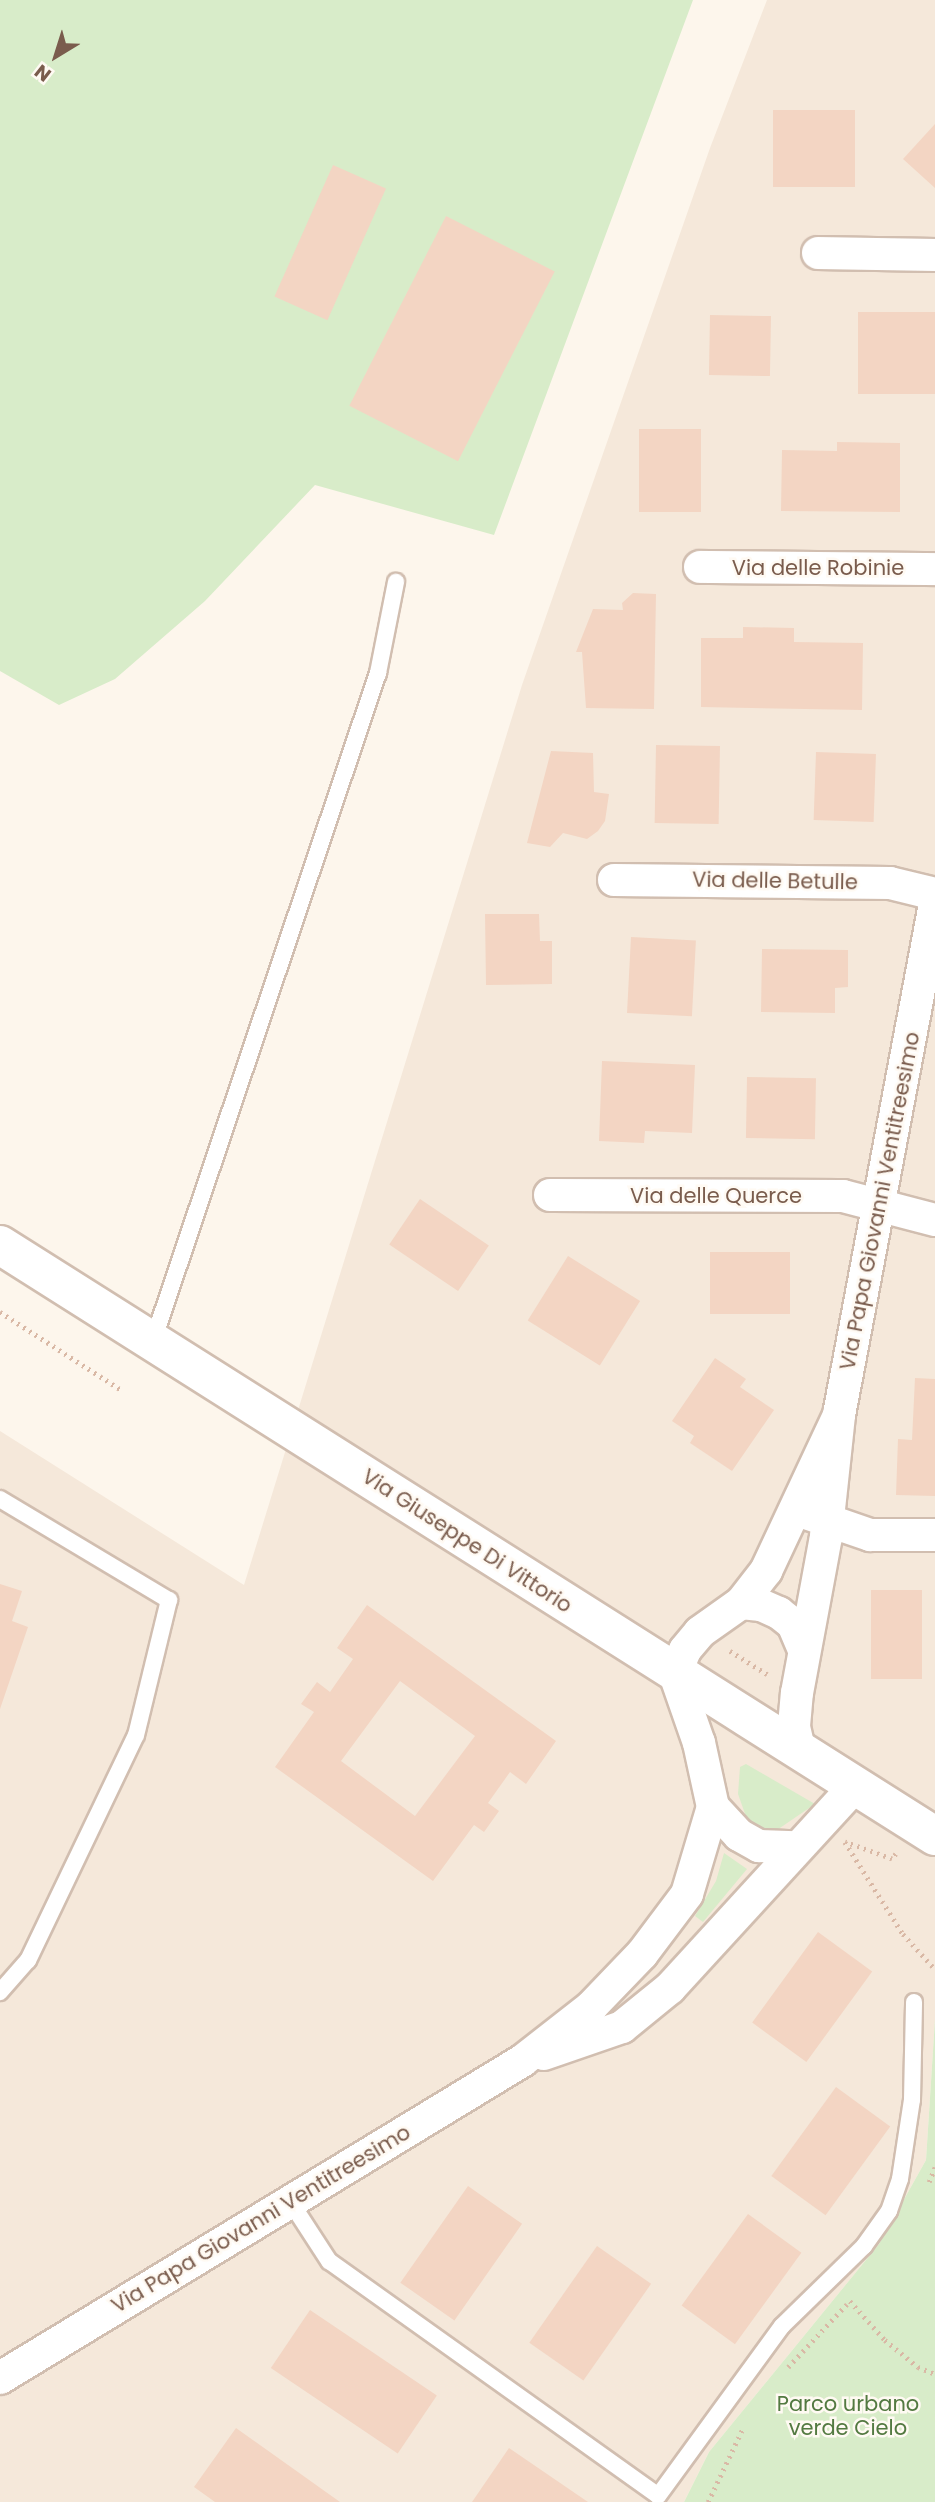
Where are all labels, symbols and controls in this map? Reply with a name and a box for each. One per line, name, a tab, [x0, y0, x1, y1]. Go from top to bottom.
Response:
north arrow	[21, 21, 91, 91]
text: N	[29, 58, 57, 88]
street label: Via delle Robinie	[732, 555, 904, 581]
street label: Via delle Betulle	[692, 867, 858, 895]
street label: Via Papa Giovanni Ventitreesimo	[835, 1030, 925, 1372]
street label: Via delle Querce	[630, 1183, 802, 1209]
street label: Via Giuseppe Di Vittorio	[357, 1464, 577, 1618]
street label: Via Papa Giovanni Ventitreesimo	[107, 2120, 415, 2318]
park label: Parco urbano verde Cielo	[777, 2391, 919, 2441]

